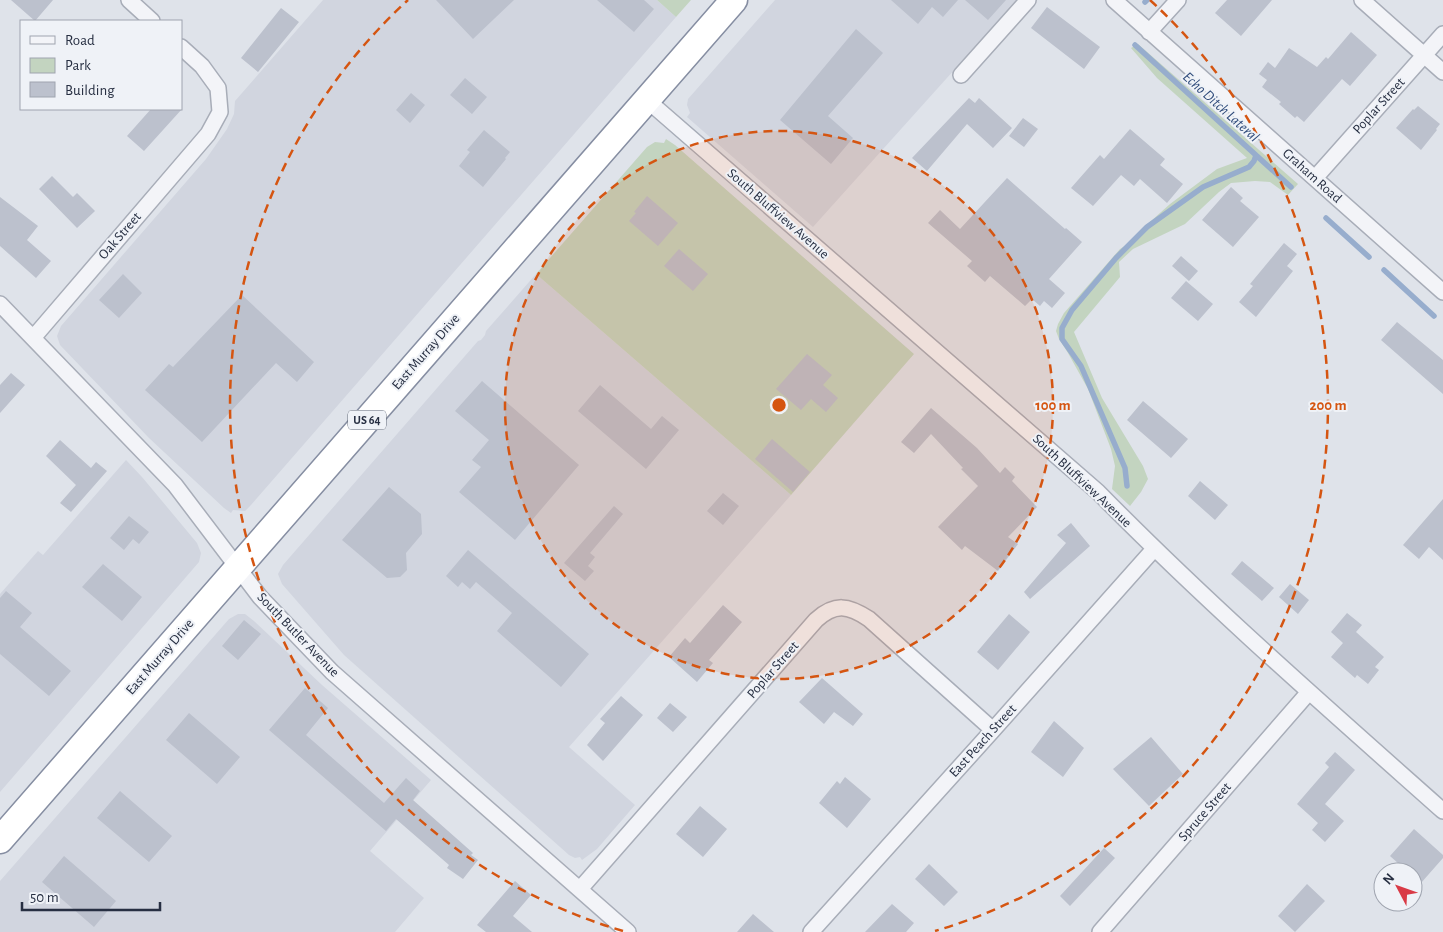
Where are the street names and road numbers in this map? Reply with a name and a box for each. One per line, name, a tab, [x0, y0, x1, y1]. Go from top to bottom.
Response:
street label: Poplar Street	[1350, 75, 1408, 137]
street label: Graham Road	[1280, 146, 1344, 206]
street label: South Bluffview Avenue	[725, 166, 831, 262]
street label: Oak Street	[96, 209, 144, 262]
street label: East Murray Drive	[389, 311, 463, 393]
road number: US 64	[348, 410, 386, 430]
street label: South Bluffview Avenue	[1030, 432, 1134, 530]
street label: South Butler Avenue	[254, 590, 342, 680]
street label: East Murray Drive	[123, 616, 197, 698]
street label: Poplar Street	[745, 638, 802, 701]
street label: East Peach Street	[947, 702, 1019, 780]
street label: Spruce Street	[1176, 780, 1234, 844]

